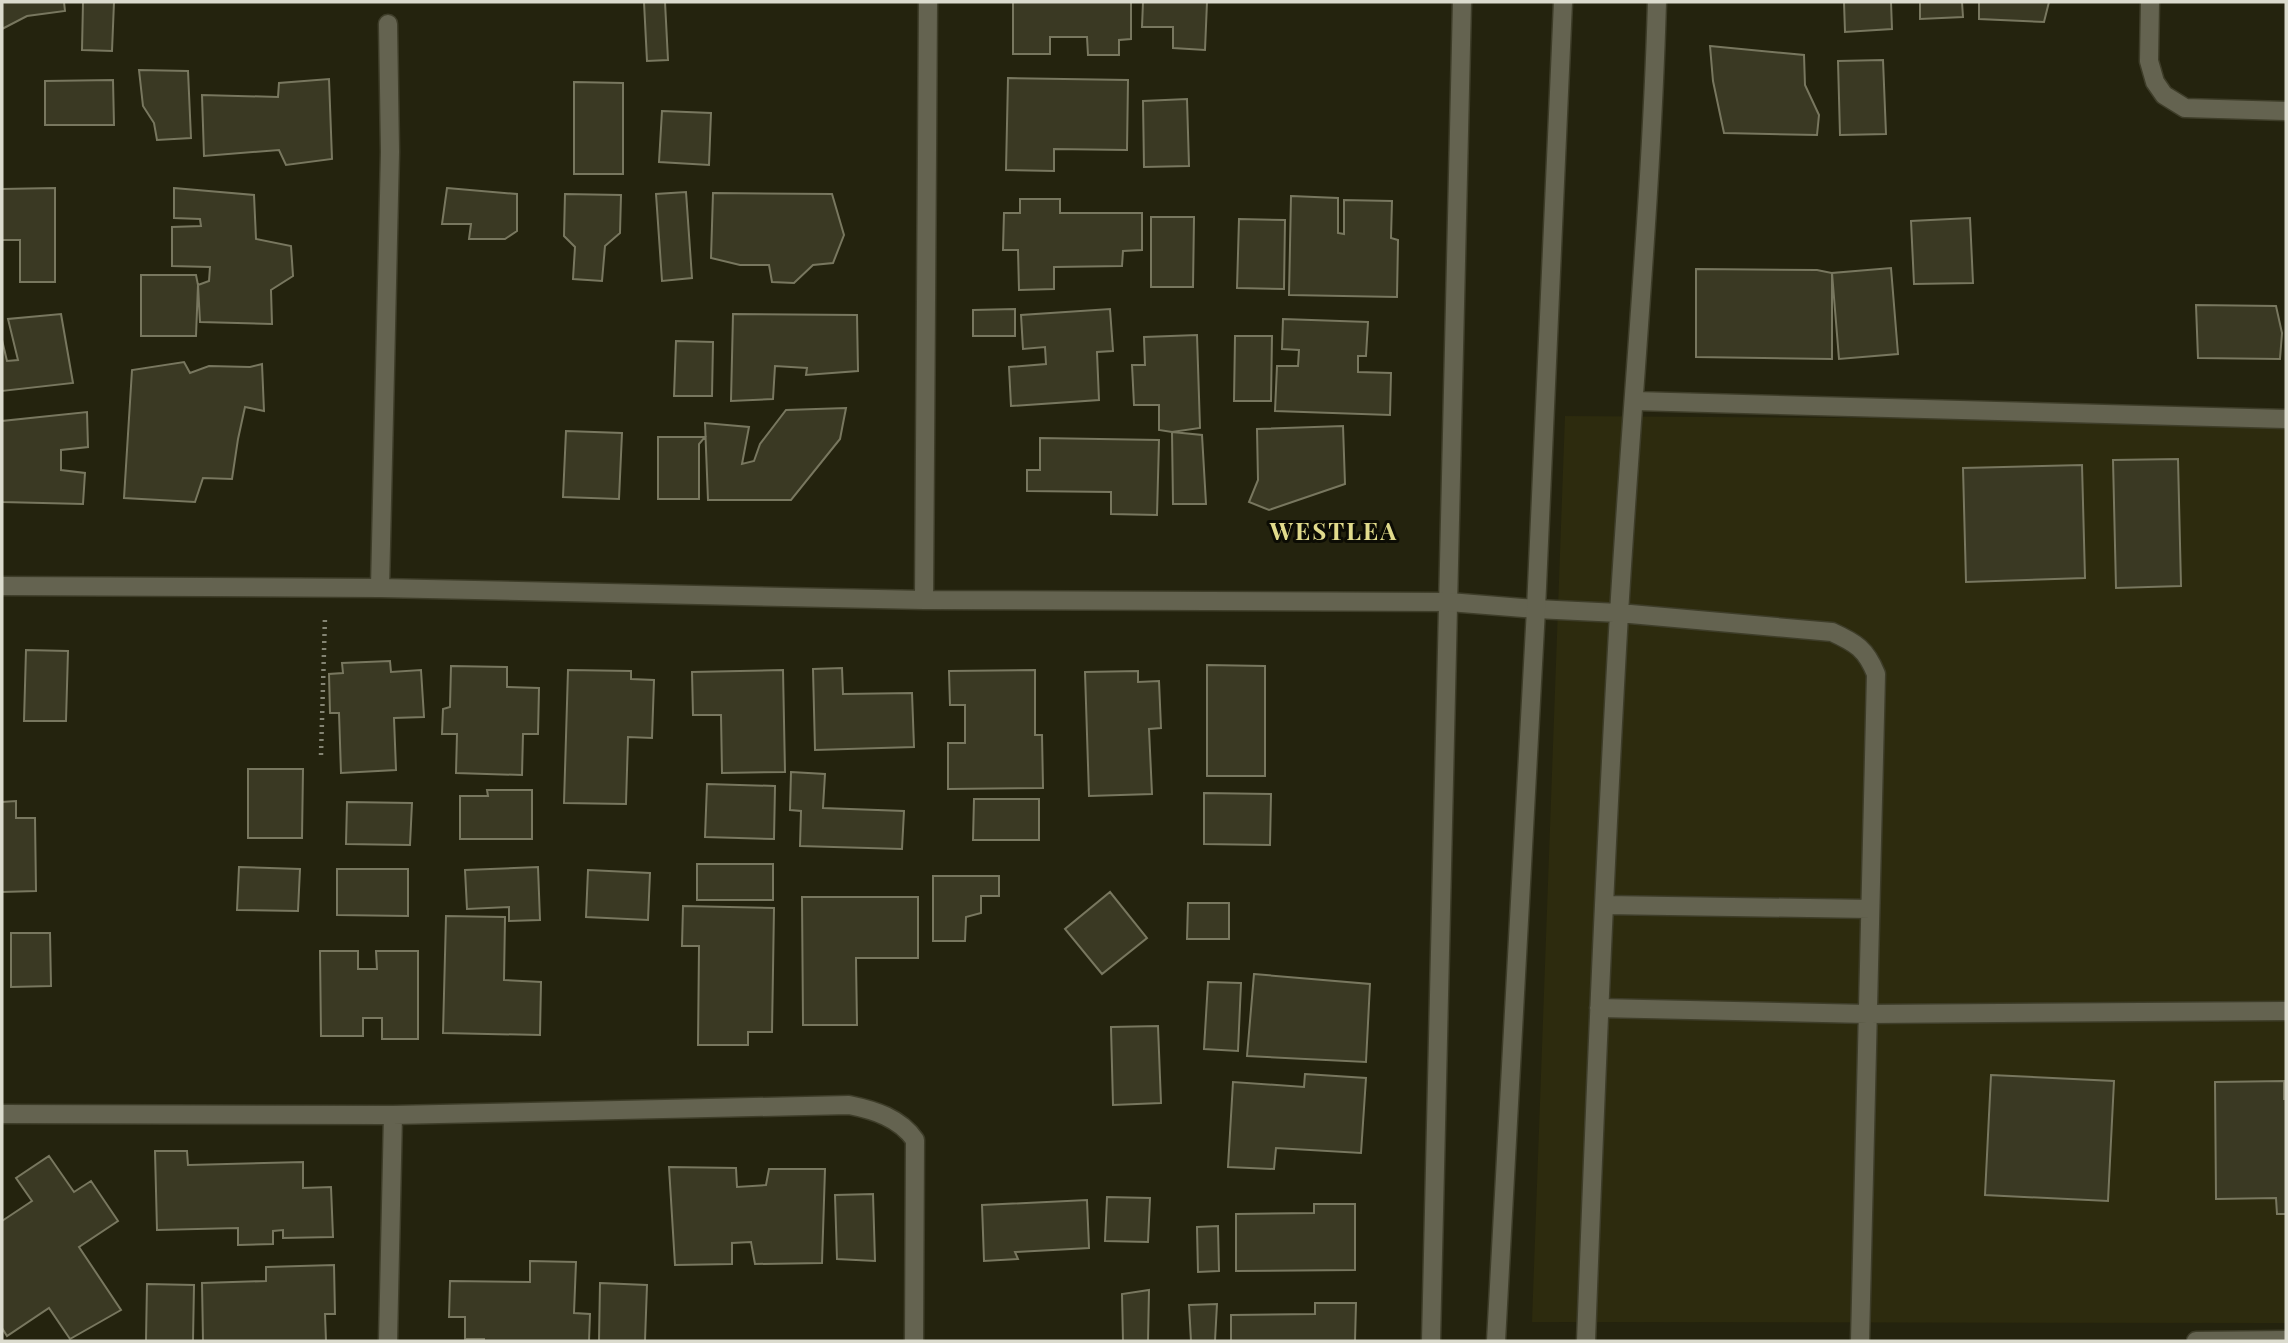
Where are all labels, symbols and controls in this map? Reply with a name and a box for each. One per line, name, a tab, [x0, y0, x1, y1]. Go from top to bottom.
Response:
district label: WESTLEA	[1269, 514, 1398, 546]

